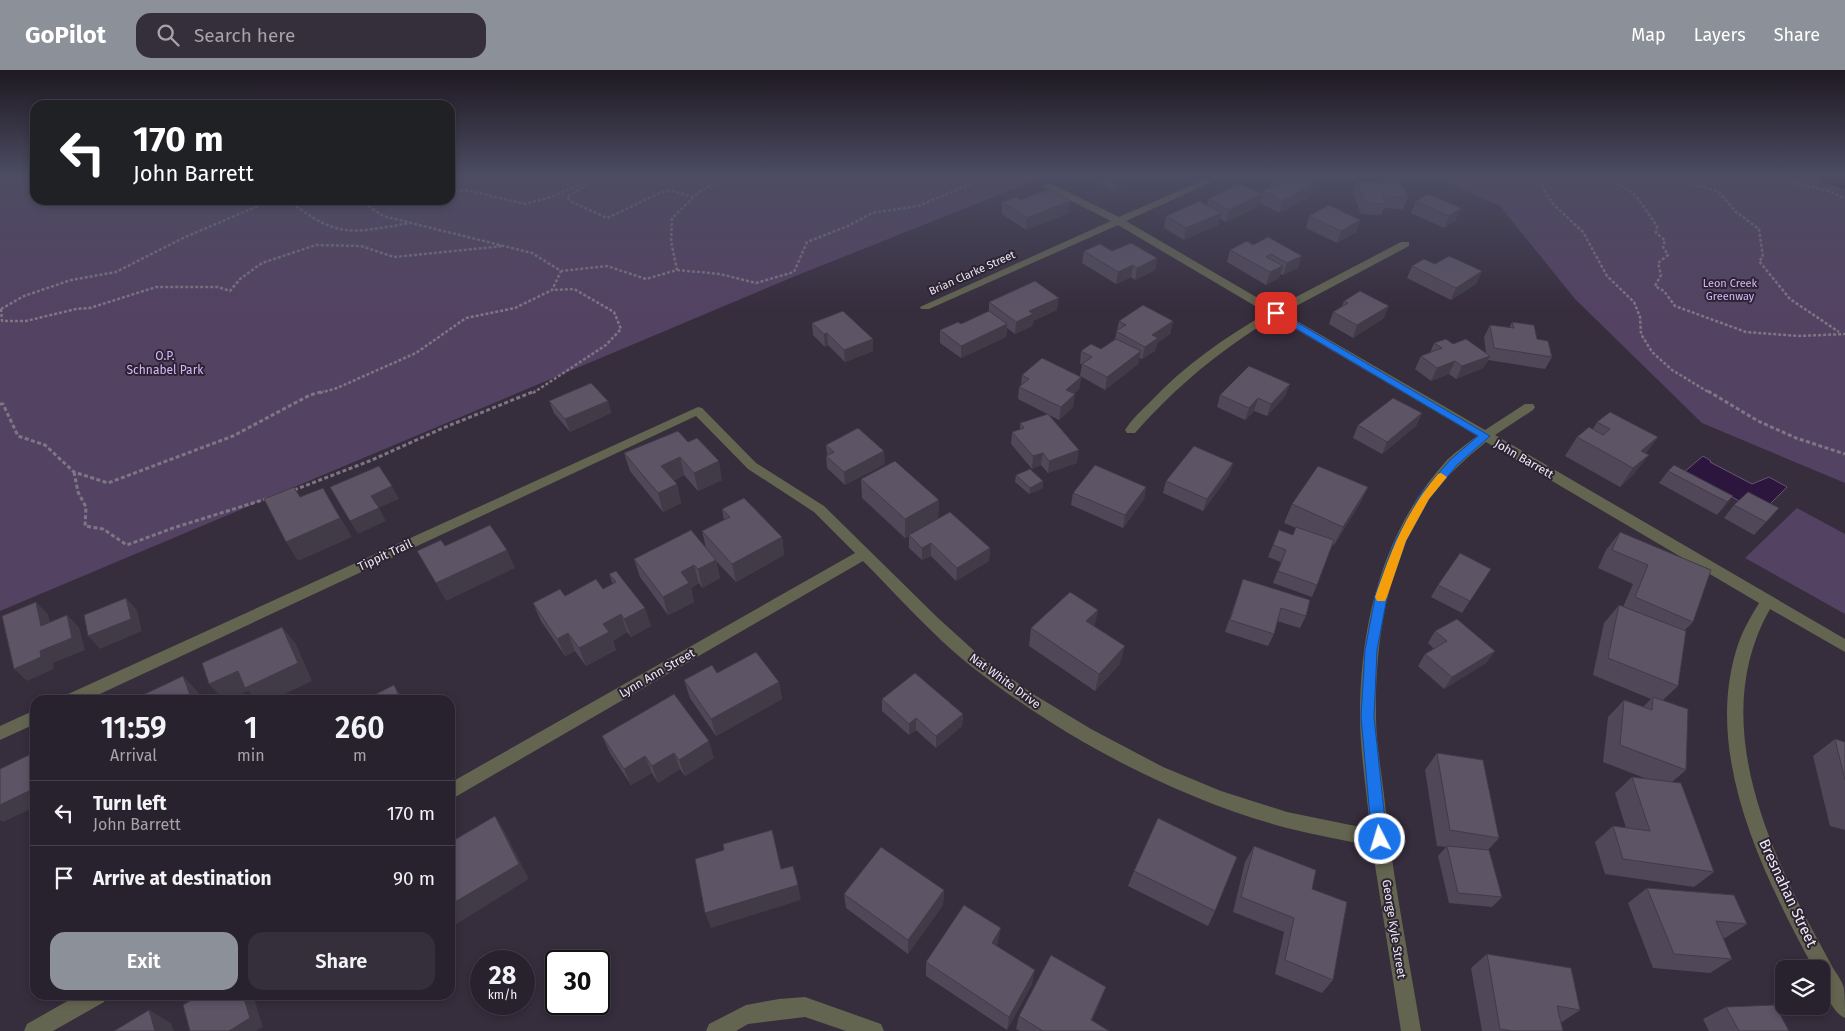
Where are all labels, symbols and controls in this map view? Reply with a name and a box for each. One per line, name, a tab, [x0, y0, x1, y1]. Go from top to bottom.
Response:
search box	[136, 13, 486, 58]
text: GoPilot	[25, 21, 106, 49]
icon: search	[154, 21, 182, 49]
text: Search here	[194, 24, 295, 47]
text: Map	[1631, 24, 1666, 46]
text: Layers	[1694, 24, 1746, 46]
text: Share	[1774, 24, 1820, 46]
text: 170 m	[133, 118, 224, 160]
icon: left	[50, 120, 115, 185]
text: John Barrett	[133, 160, 254, 187]
street label: Brian Clarke Street	[927, 248, 1017, 298]
park label: Leon Creek Greenway	[1703, 277, 1758, 303]
pin	[1255, 292, 1297, 334]
icon: arrive	[1262, 299, 1290, 327]
park label: O.P. Schnabel Park	[127, 349, 204, 377]
street label: John Barrett	[1492, 436, 1557, 482]
street label: Tippit Trail	[356, 536, 415, 574]
street label: Lynn Ann Street	[617, 645, 698, 700]
street label: Nat White Drive	[967, 650, 1043, 712]
text: 11:59	[100, 710, 167, 746]
text: 1	[244, 710, 258, 746]
text: 260	[335, 710, 385, 746]
text: Arrival	[110, 746, 157, 765]
text: min	[237, 746, 265, 765]
text: m	[353, 746, 367, 765]
text: Turn left	[93, 792, 167, 815]
icon: left	[50, 799, 78, 827]
text: 170 m	[387, 802, 435, 825]
position arrow	[1353, 812, 1405, 864]
text: John Barrett	[93, 815, 181, 834]
street label: Bresnahan Street	[1755, 836, 1821, 950]
icon: arrive	[50, 864, 78, 892]
text: Arrive at destination	[93, 867, 272, 890]
text: 90 m	[393, 867, 435, 890]
street label: George Kyle Street	[1379, 879, 1409, 980]
button: Exit	[50, 932, 238, 990]
button: Share	[248, 932, 435, 990]
speed limit sign: 30	[545, 950, 610, 1015]
map controls	[1775, 960, 1830, 1015]
button: layers	[1775, 960, 1830, 1015]
text: 28	[489, 961, 516, 991]
text: km/h	[488, 988, 517, 1002]

